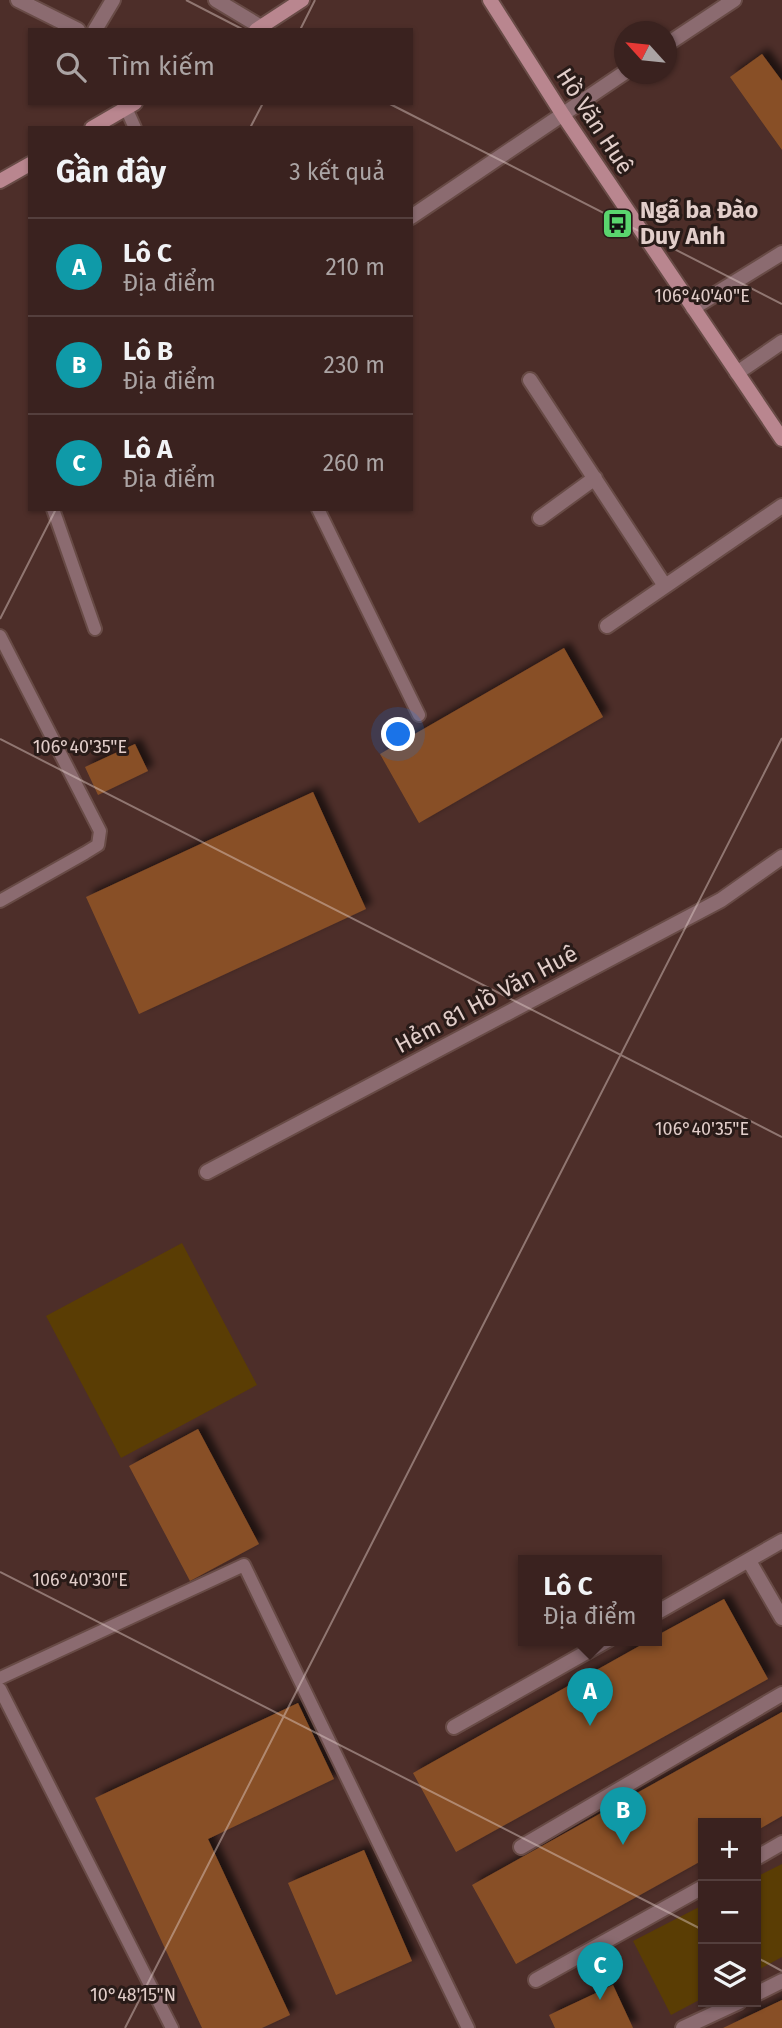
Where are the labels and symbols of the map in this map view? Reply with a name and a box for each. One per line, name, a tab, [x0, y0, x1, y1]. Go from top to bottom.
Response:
north arrow	[614, 21, 677, 84]
street label: Hồ Văn Huê	[550, 63, 640, 179]
place label: Ngã ba Đào Duy Anh	[640, 196, 758, 250]
bus stop icon: Ngã ba Đào Duy Anh	[600, 206, 634, 240]
text: 106°40'40"E	[654, 285, 750, 307]
your location	[381, 717, 415, 751]
text: 106°40'35"E	[33, 736, 127, 758]
street label: Hẻm 81 Hồ Văn Huê	[390, 939, 582, 1059]
text: 106°40'35"E	[655, 1118, 749, 1140]
text: 106°40'30"E	[32, 1569, 128, 1591]
pin: A	[567, 1668, 613, 1726]
pin: B	[600, 1787, 646, 1845]
pin: C	[577, 1942, 623, 2000]
text: 10°48'15"N	[90, 1984, 176, 2006]

